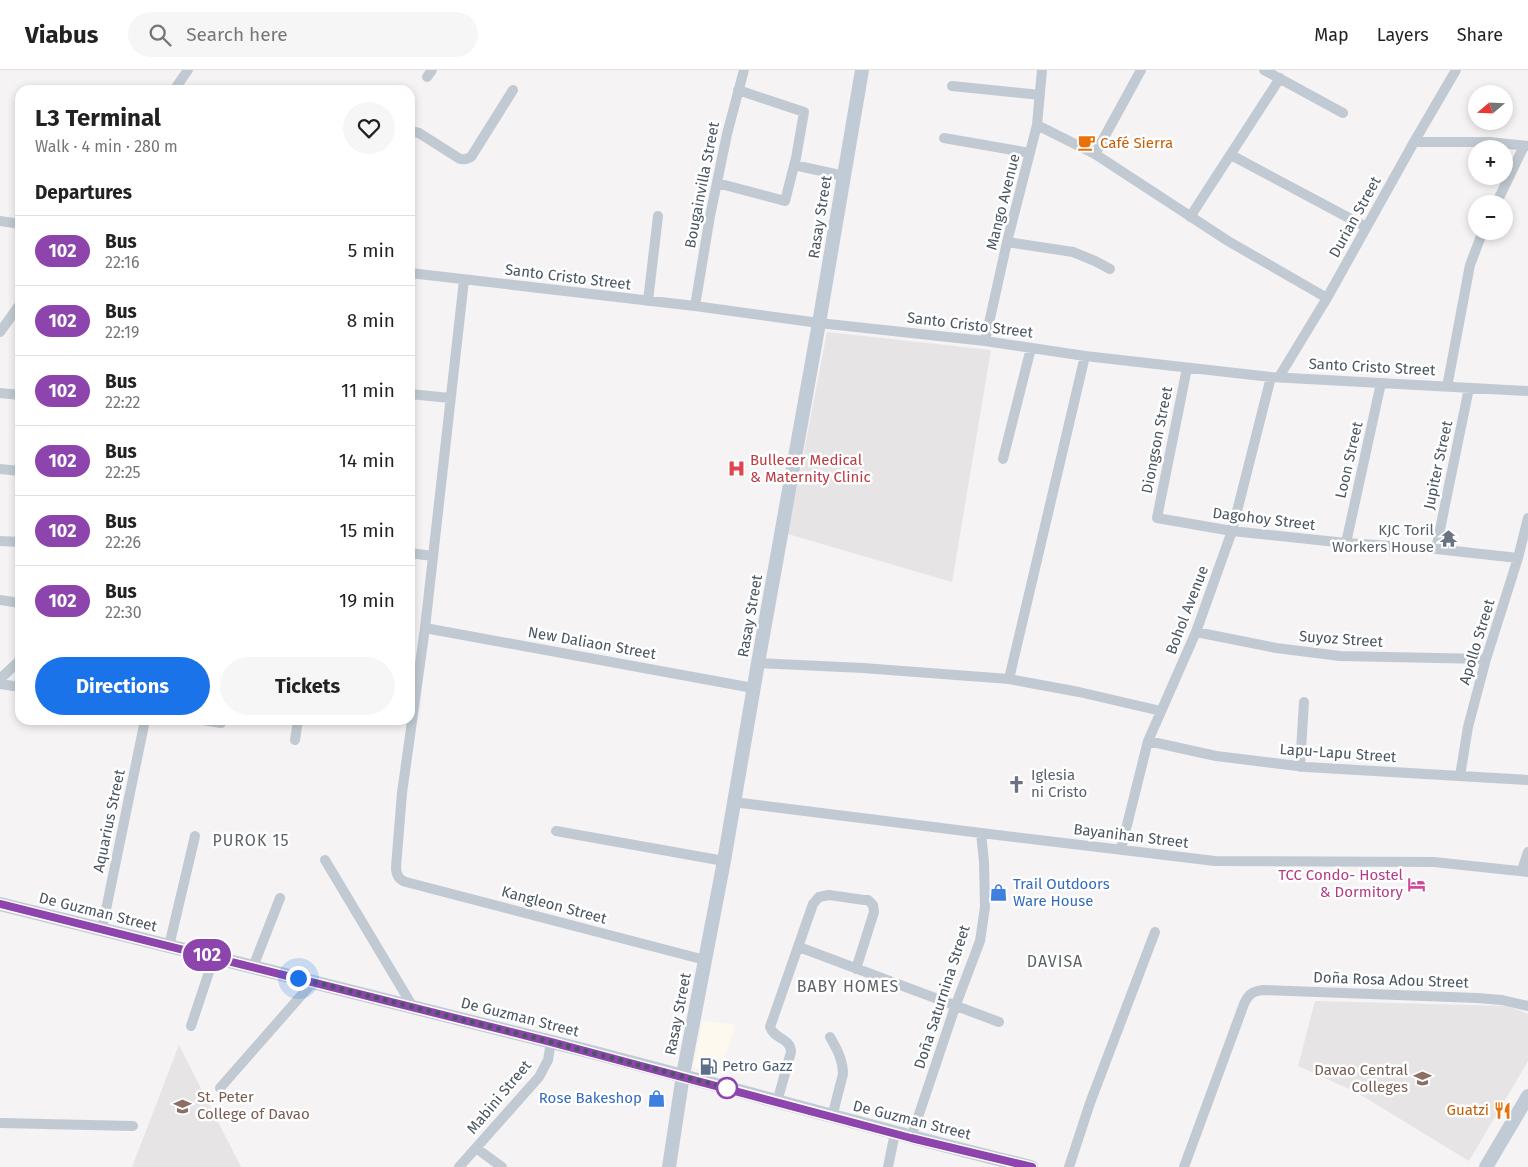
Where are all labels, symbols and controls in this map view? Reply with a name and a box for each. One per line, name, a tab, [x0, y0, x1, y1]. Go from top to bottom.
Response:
search box	[128, 12, 478, 57]
text: Viabus	[25, 21, 98, 49]
icon: search	[146, 21, 174, 49]
text: Search here	[186, 23, 288, 46]
text: Map	[1314, 24, 1349, 46]
text: Layers	[1377, 24, 1429, 46]
text: Share	[1457, 24, 1503, 46]
north arrow	[1468, 85, 1512, 130]
map controls	[1468, 85, 1513, 240]
button: heart	[343, 102, 395, 154]
text: L3 Terminal	[35, 104, 161, 132]
street label: Bougainvilla Street	[681, 120, 723, 250]
cafe icon: Café Sierra	[1076, 133, 1096, 153]
place label: Café Sierra	[1100, 134, 1173, 152]
text: Walk · 4 min · 280 m	[35, 137, 178, 156]
button: +	[1468, 140, 1513, 185]
street label: Mango Avenue	[982, 152, 1024, 252]
street label: Durian Street	[1325, 173, 1385, 261]
street label: Rasay Street	[805, 174, 836, 260]
text: Departures	[35, 181, 132, 204]
button: −	[1468, 195, 1513, 240]
text: Bus	[105, 230, 137, 253]
text: 5 min	[348, 239, 395, 262]
text: 102	[49, 240, 77, 262]
text: 22:16	[105, 253, 140, 272]
street label: Santo Cristo Street	[504, 260, 633, 294]
text: Bus	[105, 300, 137, 323]
street label: Santo Cristo Street	[906, 308, 1035, 342]
text: 8 min	[347, 309, 395, 332]
text: 102	[49, 310, 77, 332]
text: 22:19	[105, 323, 139, 342]
street label: Santo Cristo Street	[1308, 355, 1436, 379]
text: Bus	[105, 370, 137, 393]
text: 11 min	[341, 379, 395, 402]
text: 102	[49, 380, 77, 402]
street label: Diongson Street	[1138, 385, 1176, 495]
text: 22:22	[105, 393, 141, 412]
street label: Jupiter Street	[1420, 418, 1456, 511]
street label: Loon Street	[1331, 419, 1367, 500]
text: Bus	[105, 440, 137, 463]
text: 14 min	[339, 449, 395, 472]
text: 102	[49, 450, 77, 472]
place label: Bullecer Medical & Maternity Clinic	[750, 451, 871, 486]
hospital icon: Bullecer Medical & Maternity Clinic	[726, 459, 746, 479]
text: 22:25	[105, 463, 141, 482]
street label: Dagohoy Street	[1212, 504, 1317, 534]
text: Bus	[105, 510, 137, 533]
text: 15 min	[339, 519, 395, 542]
text: 102	[49, 520, 77, 542]
place label: KJC Toril Workers House	[1332, 521, 1435, 556]
temple icon: KJC Toril Workers House	[1438, 529, 1458, 549]
text: 22:26	[105, 533, 141, 552]
street label: Bohol Avenue	[1162, 563, 1212, 657]
street label: Rasay Street	[734, 573, 766, 659]
text: Bus	[105, 580, 137, 603]
text: 19 min	[339, 589, 395, 612]
text: 102	[49, 590, 77, 612]
street label: Apollo Street	[1455, 597, 1499, 687]
text: 22:30	[105, 603, 142, 622]
street label: New Daliaon Street	[527, 623, 658, 663]
street label: Suyoz Street	[1298, 627, 1384, 651]
button: Directions	[35, 657, 210, 715]
button: Tickets	[220, 657, 395, 715]
street label: Lapu-Lapu Street	[1279, 740, 1398, 766]
place label: Iglesia ni Cristo	[1031, 766, 1087, 801]
street label: Aquarius Street	[89, 767, 129, 874]
church icon: Iglesia ni Cristo	[1007, 774, 1027, 794]
street label: Bayanihan Street	[1072, 820, 1190, 852]
district label: PUROK 15	[212, 831, 290, 850]
place label: TCC Condo- Hostel & Dormitory	[1278, 866, 1404, 901]
hotel icon: TCC Condo- Hostel & Dormitory	[1407, 874, 1427, 894]
place label: Trail Outdoors Ware House	[1013, 875, 1110, 910]
street label: Kangleon Street	[499, 882, 609, 928]
shop icon: Trail Outdoors Ware House	[989, 883, 1009, 903]
street label: De Guzman Street	[37, 889, 159, 936]
street label: Doña Saturnina Street	[910, 922, 974, 1071]
line badge: 102	[178, 939, 236, 971]
text: 102	[193, 944, 221, 966]
district label: DAVISA	[1027, 952, 1083, 971]
your location	[286, 966, 311, 991]
street label: Doña Rosa Adou Street	[1313, 968, 1470, 992]
street label: Rasay Street	[661, 971, 695, 1057]
district label: BABY HOMES	[797, 977, 899, 996]
street label: De Guzman Street	[459, 994, 581, 1041]
street label: Mabini Street	[463, 1056, 535, 1138]
fuel station icon: Petro Gazz	[698, 1056, 718, 1076]
place label: Petro Gazz	[722, 1057, 793, 1075]
place label: Davao Central Colleges	[1314, 1061, 1409, 1096]
school or university icon: Davao Central Colleges	[1412, 1069, 1432, 1089]
unlabelled marker	[716, 1077, 738, 1099]
place label: St. Peter College of Davao	[197, 1088, 310, 1123]
shop icon: Rose Bakeshop	[646, 1088, 666, 1108]
place label: Rose Bakeshop	[539, 1089, 642, 1107]
school or university icon: St. Peter College of Davao	[173, 1096, 193, 1116]
street label: De Guzman Street	[851, 1097, 973, 1144]
restaurant icon: Guatzi	[1493, 1100, 1513, 1120]
place label: Guatzi	[1446, 1101, 1489, 1119]

